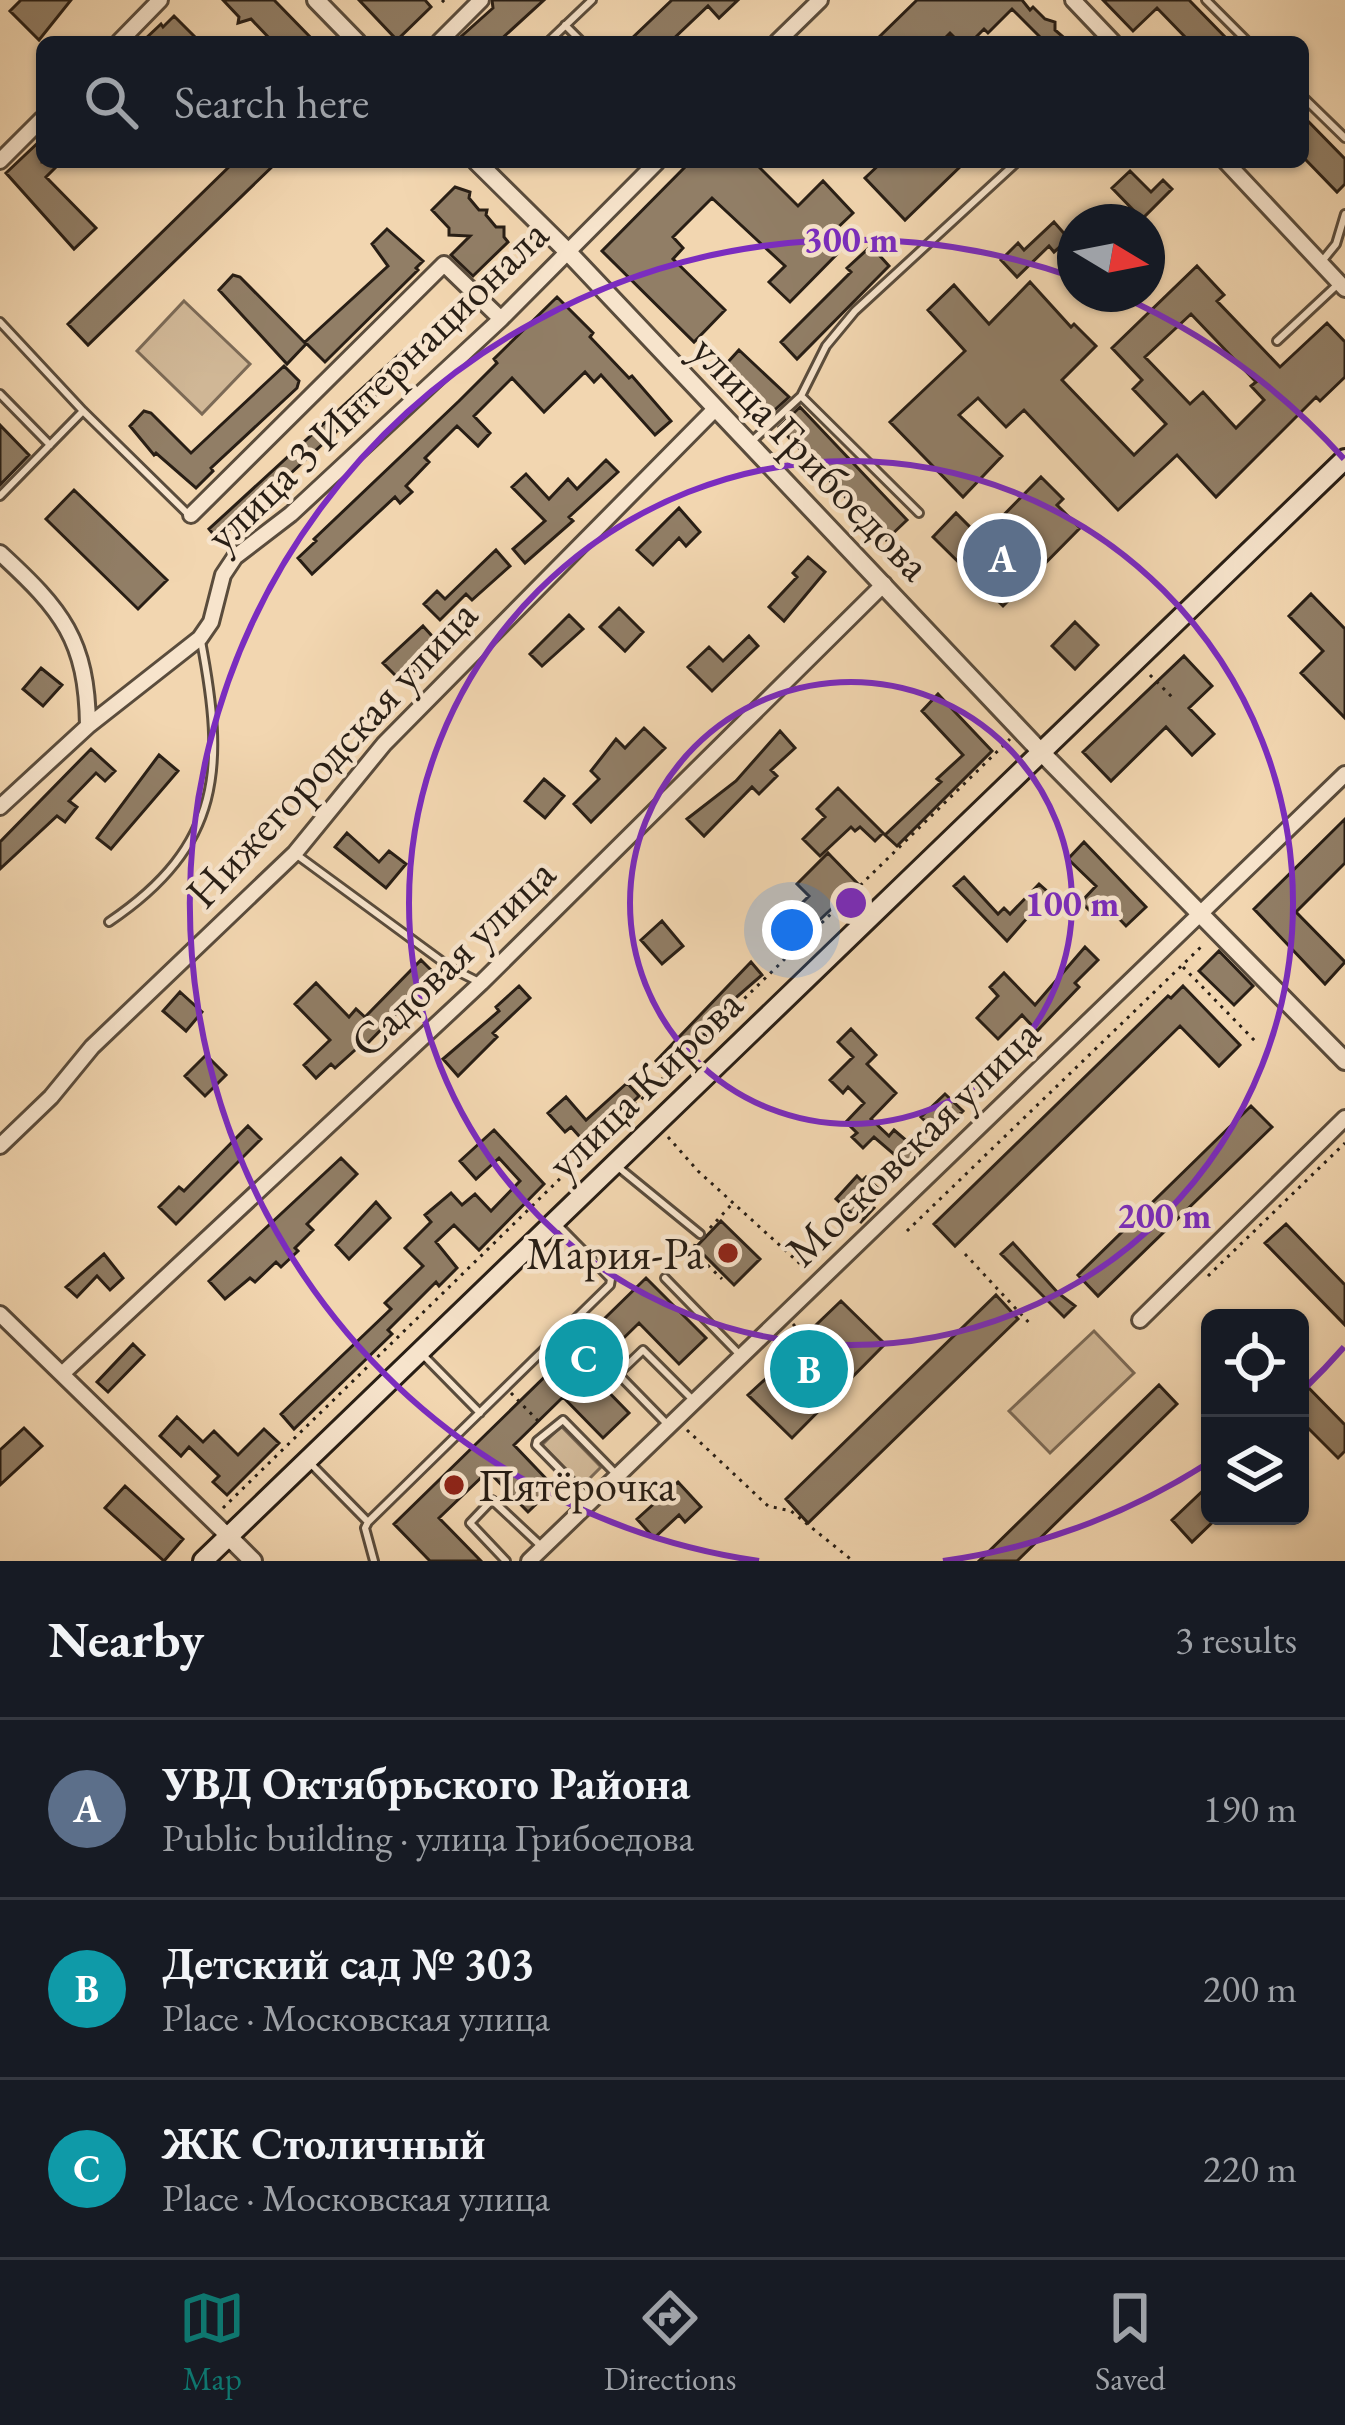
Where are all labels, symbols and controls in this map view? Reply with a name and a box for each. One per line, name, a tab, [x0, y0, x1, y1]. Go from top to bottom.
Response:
search box	[36, 36, 1309, 168]
icon: search	[78, 69, 144, 135]
text: Search here	[174, 73, 369, 131]
north arrow	[1057, 204, 1165, 312]
street label: улица 3 Интернационала	[192, 205, 560, 563]
text: 300 m	[804, 216, 898, 263]
street label: улица Грибоедова	[680, 321, 944, 593]
pin: A	[963, 513, 1041, 603]
street label: Нижегородская улица	[173, 586, 489, 920]
street label: Садовая улица	[337, 844, 567, 1070]
text: 100 m	[1025, 880, 1119, 927]
centre of rings	[830, 882, 872, 924]
your location	[762, 900, 822, 960]
street label: улица Кирова	[534, 975, 754, 1191]
street label: Московская улица	[772, 1006, 1052, 1278]
text: 200 m	[1117, 1192, 1211, 1239]
place label: Мария-Ра	[526, 1224, 704, 1282]
marker: Мария-Ра	[715, 1240, 741, 1266]
map controls	[1201, 1309, 1309, 1525]
button: locate	[1201, 1309, 1309, 1417]
pin: C	[545, 1313, 623, 1403]
pin: B	[770, 1324, 848, 1414]
button: layers	[1201, 1417, 1309, 1525]
place label: Пятёрочка	[478, 1456, 676, 1514]
marker: Пятёрочка	[441, 1472, 467, 1498]
text: Nearby	[48, 1606, 204, 1672]
text: 3 results	[1175, 1614, 1297, 1665]
text: УВД Октябрьского Района	[162, 1754, 690, 1812]
text: A	[73, 1783, 101, 1834]
text: 190 m	[1203, 1783, 1297, 1834]
text: Public building · улица Грибоедова	[162, 1812, 694, 1863]
text: Детский сад № 303	[162, 1934, 535, 1992]
text: B	[75, 1963, 99, 2014]
text: 200 m	[1203, 1963, 1297, 2014]
text: Place · Московская улица	[162, 1992, 550, 2043]
text: ЖК Столичный	[162, 2114, 486, 2172]
text: C	[73, 2143, 101, 2194]
text: 220 m	[1203, 2143, 1297, 2194]
text: Place · Московская улица	[162, 2172, 550, 2223]
tab: Map	[179, 2285, 245, 2400]
tab: Directions	[604, 2285, 737, 2400]
tab: Saved	[1095, 2285, 1166, 2400]

